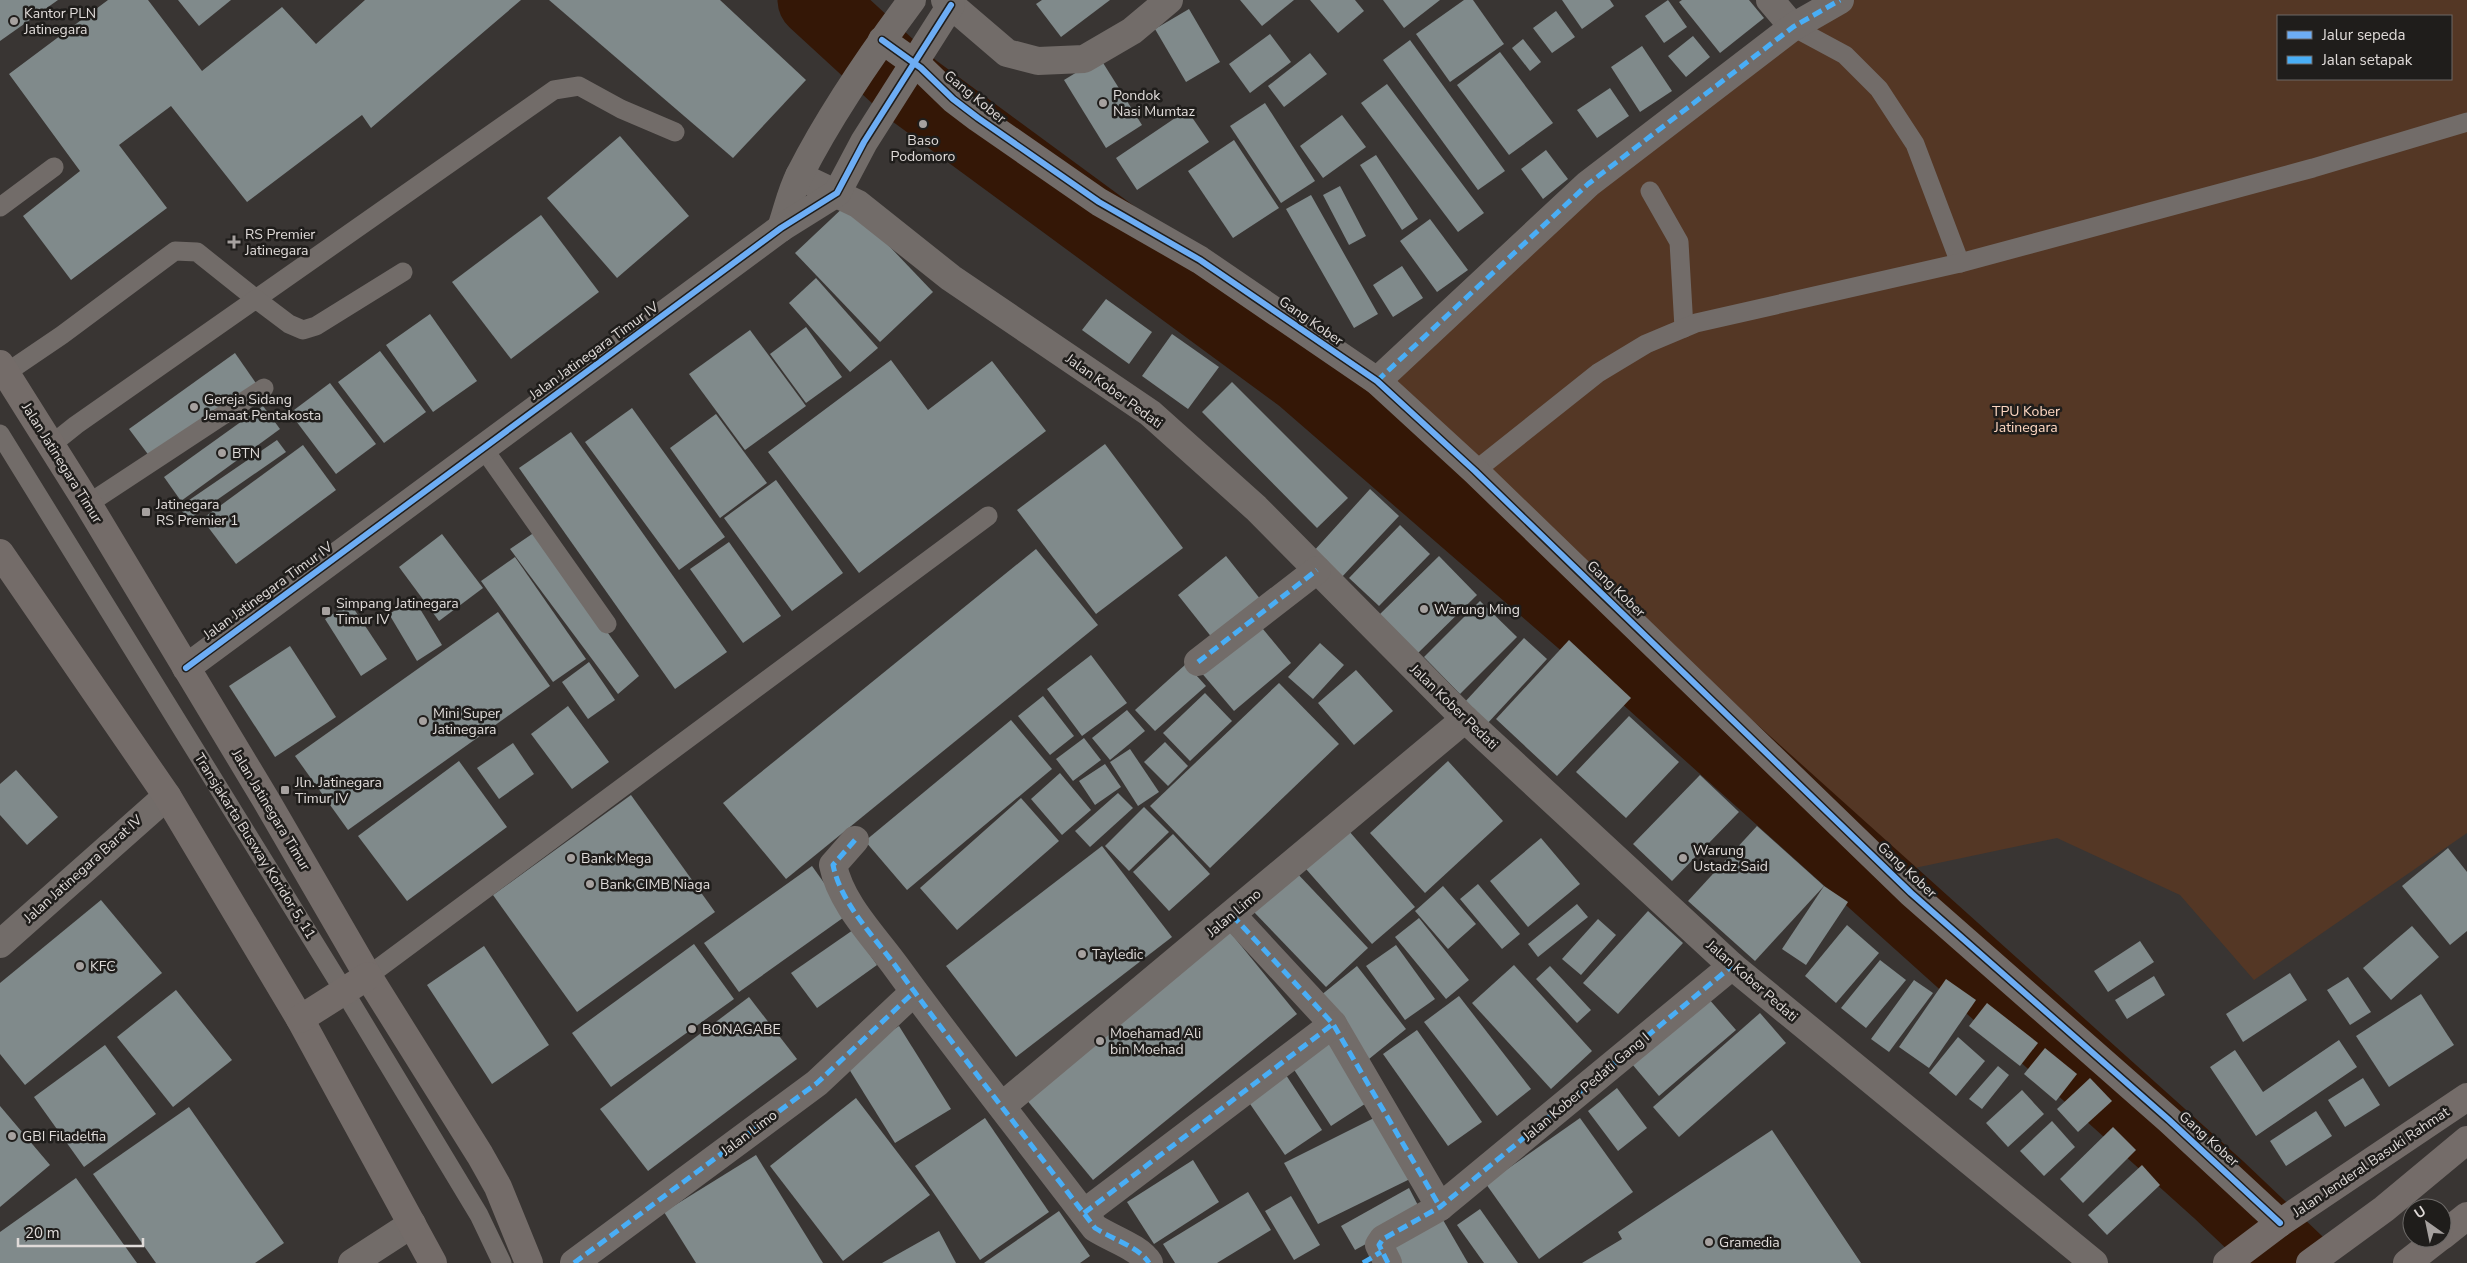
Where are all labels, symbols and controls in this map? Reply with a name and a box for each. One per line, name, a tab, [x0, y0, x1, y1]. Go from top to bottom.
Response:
place label: Kantor PLN Jatinegara	[23, 4, 96, 39]
marker: Kantor PLN Jatinegara	[8, 15, 20, 27]
legend	[2277, 15, 2452, 80]
text: Jalur sepeda	[2321, 25, 2406, 45]
text: Jalan setapak	[2321, 50, 2413, 70]
street label: Gang Kober	[940, 66, 1010, 128]
place label: Pondok Nasi Mumtaz	[1113, 86, 1195, 121]
marker: Pondok Nasi Mumtaz	[1097, 97, 1109, 109]
marker: Baso Podomoro	[917, 118, 929, 130]
place label: Baso Podomoro	[891, 131, 956, 166]
place label: RS Premier Jatinegara	[244, 225, 315, 260]
marker: RS Premier Jatinegara	[227, 235, 241, 249]
street label: Gang Kober	[1275, 292, 1347, 350]
street label: Jalan Jatinegara Timur IV	[525, 297, 663, 405]
street label: Jalan Kober Pedati	[1061, 349, 1166, 433]
place label: Gereja Sidang Jemaat Pentakosta	[203, 390, 321, 425]
street label: Jalan Jatinegara Timur	[17, 398, 107, 527]
marker: Gereja Sidang Jemaat Pentakosta	[188, 401, 200, 413]
park label: TPU Kober Jatinegara	[1992, 402, 2060, 437]
place label: BTN	[232, 444, 260, 463]
marker: BTN	[216, 447, 228, 459]
place label: Jatinegara RS Premier 1	[155, 495, 238, 530]
marker: Jatinegara RS Premier 1	[140, 506, 152, 518]
street label: Jalan Jatinegara Timur IV	[199, 537, 337, 645]
street label: Gang Kober	[1583, 556, 1649, 622]
place label: Simpang Jatinegara Timur IV	[336, 594, 459, 629]
place label: Warung Ming	[1434, 600, 1520, 619]
marker: Warung Ming	[1418, 603, 1430, 615]
marker: Simpang Jatinegara Timur IV	[320, 605, 332, 617]
street label: Jalan Kober Pedati	[1405, 659, 1502, 754]
place label: Mini Super Jatinegara	[432, 704, 500, 739]
marker: Mini Super Jatinegara	[417, 715, 429, 727]
street label: Jalan Jatinegara Timur	[227, 745, 315, 874]
street label: Transjakarta Busway Koridor 5, 11	[190, 750, 320, 942]
place label: Jln. Jatinegara Timur IV	[294, 773, 382, 808]
marker: Jln. Jatinegara Timur IV	[279, 784, 291, 796]
street label: Jalan Jatinegara Barat IV	[19, 810, 147, 928]
street label: Gang Kober	[1873, 838, 1941, 902]
place label: Warung Ustadz Said	[1693, 841, 1768, 876]
place label: Bank Mega	[581, 849, 651, 868]
marker: Bank Mega	[565, 852, 577, 864]
marker: Warung Ustadz Said	[1677, 852, 1689, 864]
place label: Bank CIMB Niaga	[600, 875, 710, 894]
marker: Bank CIMB Niaga	[584, 878, 596, 890]
street label: Jalan Limo	[1202, 884, 1265, 942]
street label: Jalan Kober Pedati	[1701, 935, 1802, 1026]
place label: Tayledic	[1092, 945, 1144, 964]
marker: Tayledic	[1076, 948, 1088, 960]
place label: KFC	[90, 957, 116, 976]
marker: KFC	[74, 960, 86, 972]
place label: BONAGABE	[702, 1020, 781, 1039]
marker: BONAGABE	[686, 1023, 698, 1035]
place label: Moehamad Ali bin Moehad	[1110, 1024, 1201, 1059]
street label: Jalan Kober Pedati Gang I	[1518, 1028, 1653, 1146]
marker: Moehamad Ali bin Moehad	[1094, 1035, 1106, 1047]
street label: Jalan Jenderal Basuki Rahmat	[2288, 1102, 2453, 1222]
street label: Jalan Limo	[716, 1106, 781, 1161]
street label: Gang Kober	[2175, 1107, 2243, 1171]
place label: GBI Filadelfia	[22, 1127, 106, 1146]
marker: GBI Filadelfia	[6, 1130, 18, 1142]
north arrow	[2402, 1198, 2452, 1248]
text: U	[2411, 1202, 2430, 1223]
scale bar	[18, 1216, 142, 1248]
text: 20 m	[25, 1223, 60, 1243]
place label: Gramedia	[1719, 1233, 1780, 1252]
marker: Gramedia	[1703, 1236, 1715, 1248]

